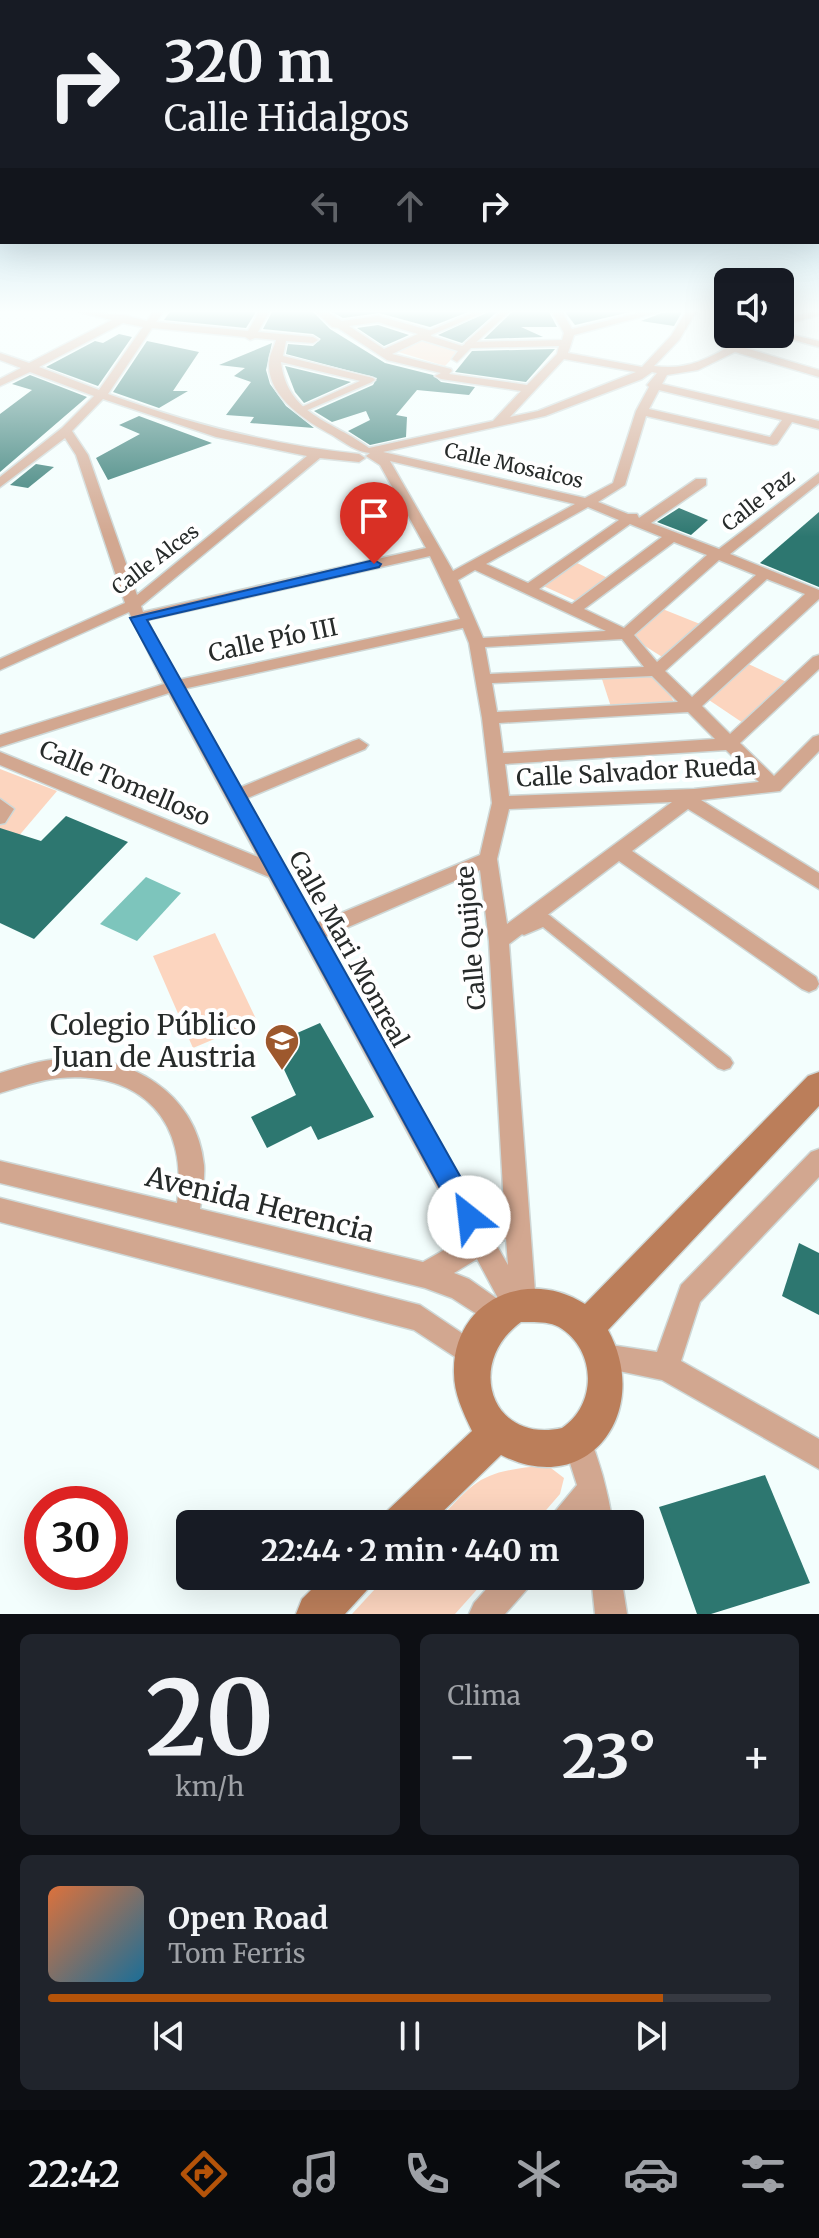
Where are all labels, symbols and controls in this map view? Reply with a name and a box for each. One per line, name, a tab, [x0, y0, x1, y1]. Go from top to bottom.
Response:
text: 320 m	[164, 27, 333, 97]
icon: right	[32, 32, 136, 136]
text: Calle Hidalgos	[164, 96, 410, 141]
icon: left	[304, 184, 348, 228]
icon: ahead	[388, 184, 432, 228]
icon: right	[472, 184, 516, 228]
map controls	[714, 268, 794, 348]
button: sound	[714, 268, 794, 348]
street label: Calle Mosaicos	[442, 437, 586, 493]
street label: Calle Paz	[716, 464, 800, 536]
pin	[340, 482, 408, 564]
icon: arrive	[352, 494, 396, 538]
street label: Calle Alces	[107, 518, 203, 600]
street label: Calle Pío III	[205, 611, 341, 669]
street label: Calle Tomelloso	[35, 733, 215, 833]
street label: Calle Salvador Rueda	[515, 750, 757, 794]
street label: Calle Mari Monreal	[282, 845, 416, 1053]
street label: Calle Quijote	[449, 865, 493, 1011]
place label: Colegio Público Juan de Austria	[50, 1007, 256, 1075]
school or university icon: Colegio Público Juan de Austria	[263, 1022, 301, 1072]
street label: Avenida Herencia	[141, 1158, 378, 1250]
position arrow	[427, 1175, 511, 1259]
speed limit sign: 30	[24, 1486, 128, 1590]
text: 22:44 · 2 min · 440 m	[261, 1531, 559, 1569]
text: 20	[145, 1653, 274, 1783]
text: Clima	[448, 1679, 521, 1712]
text: 23°	[562, 1719, 657, 1794]
text: −	[448, 1729, 477, 1784]
text: +	[742, 1729, 771, 1784]
text: km/h	[175, 1770, 244, 1803]
text: Open Road	[168, 1899, 328, 1937]
text: Tom Ferris	[168, 1937, 306, 1970]
icon: previous	[147, 2014, 191, 2058]
icon: pause	[388, 2014, 432, 2058]
icon: next	[629, 2014, 673, 2058]
icon: directions	[176, 2146, 232, 2202]
icon: music	[288, 2146, 344, 2202]
icon: phone	[399, 2146, 455, 2202]
icon: climate	[511, 2146, 567, 2202]
icon: car	[623, 2146, 679, 2202]
icon: filters	[735, 2146, 791, 2202]
text: 22:42	[28, 2152, 120, 2197]

